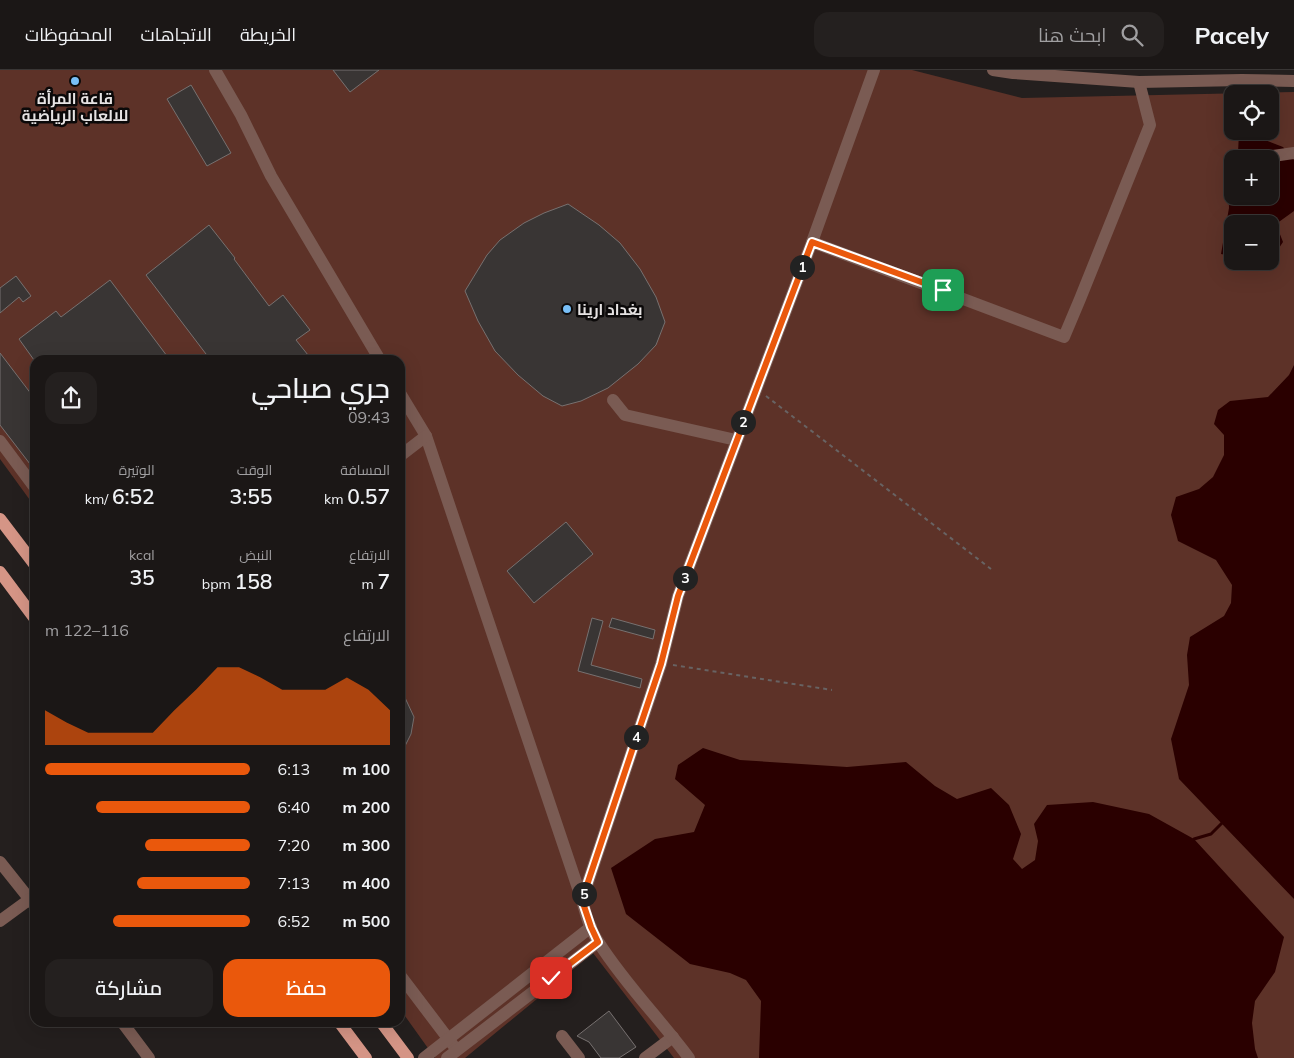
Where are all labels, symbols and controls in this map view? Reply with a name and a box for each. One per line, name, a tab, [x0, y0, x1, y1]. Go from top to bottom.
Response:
search box	[814, 12, 1164, 57]
text: Pacely	[1194, 20, 1269, 50]
icon: search	[1118, 21, 1146, 49]
text: المحفوظات	[25, 23, 113, 46]
text: الاتجاهات	[141, 23, 212, 46]
text: الخريطة	[240, 23, 296, 46]
text: ابحث هنا	[1038, 23, 1106, 47]
marker: قاعة المرأة للالعاب الرياضية	[69, 75, 81, 87]
map controls	[1224, 85, 1279, 270]
button: locate	[1224, 85, 1279, 140]
place label: قاعة المرأة للالعاب الرياضية	[22, 89, 128, 125]
button: +	[1224, 150, 1279, 205]
button: −	[1224, 215, 1279, 270]
pin: 1	[790, 254, 814, 280]
text: 1	[798, 258, 807, 276]
pin	[922, 269, 964, 311]
icon: arrive	[929, 276, 957, 304]
place label: بغداد ارينا	[577, 300, 642, 319]
marker: بغداد ارينا	[561, 303, 573, 315]
text: جري صباحي	[251, 370, 390, 405]
button: share	[45, 372, 97, 424]
text: 09:43	[348, 407, 390, 427]
pin: 2	[730, 410, 756, 434]
text: 2	[739, 413, 748, 431]
text: الوتيرة	[119, 461, 155, 479]
text: الوقت	[237, 461, 272, 479]
text: المسافة	[340, 461, 390, 479]
text: 6:52	[112, 483, 155, 509]
text: 3:55	[230, 483, 272, 509]
text: 0.57	[347, 483, 390, 509]
text: /km	[85, 490, 112, 508]
text: km	[324, 490, 347, 508]
text: kcal	[129, 546, 155, 564]
text: النبض	[239, 546, 272, 564]
text: الارتفاع	[349, 546, 390, 564]
text: 35	[129, 564, 155, 590]
pin: 3	[672, 566, 698, 590]
text: 158	[235, 568, 272, 594]
text: 7	[377, 568, 390, 594]
text: 3	[681, 569, 690, 587]
text: bpm	[202, 575, 235, 593]
text: m	[361, 575, 377, 593]
text: 116–122 m	[45, 620, 129, 640]
text: الارتفاع	[343, 625, 390, 645]
pin: 4	[624, 724, 648, 750]
text: 4	[632, 728, 641, 746]
text: 6:13	[278, 759, 310, 779]
text: 100 m	[342, 759, 390, 779]
text: 6:40	[278, 797, 310, 817]
text: 200 m	[342, 797, 390, 817]
text: 7:20	[278, 835, 310, 855]
text: 300 m	[342, 835, 390, 855]
text: 7:13	[278, 873, 310, 893]
text: 400 m	[342, 873, 390, 893]
pin: 5	[572, 882, 596, 906]
text: 5	[580, 885, 589, 903]
text: 6:52	[278, 911, 310, 931]
text: 500 m	[342, 911, 390, 931]
pin	[530, 957, 572, 999]
button: مشاركة	[45, 959, 213, 1017]
button: حفظ	[223, 959, 390, 1017]
icon: check	[537, 964, 565, 992]

